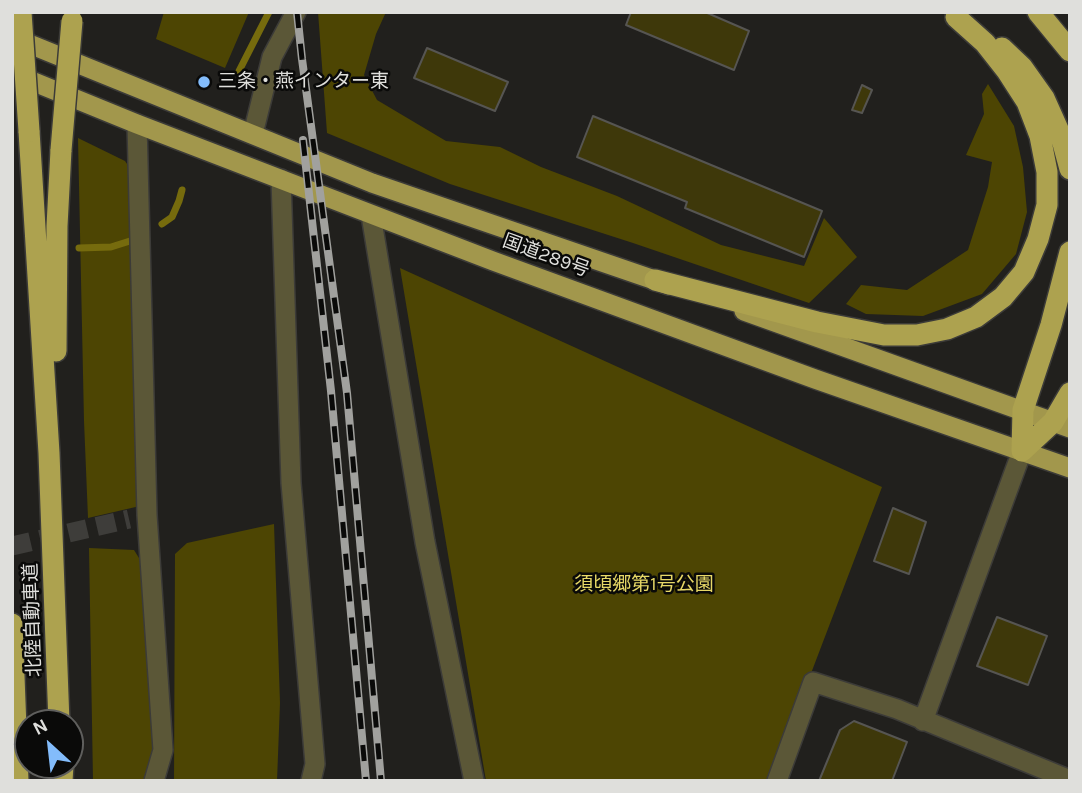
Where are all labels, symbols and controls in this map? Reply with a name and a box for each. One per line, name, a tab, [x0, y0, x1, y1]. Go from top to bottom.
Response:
place label: 三条・燕インター東	[218, 71, 389, 93]
marker: 三条・燕インター東	[196, 74, 212, 90]
street label: 国道289号	[499, 230, 593, 282]
street label: 北陸自動車道	[20, 563, 46, 677]
park label: 須頃郷第1号公園	[574, 574, 714, 596]
north arrow	[14, 709, 84, 779]
text: N	[29, 714, 51, 740]

